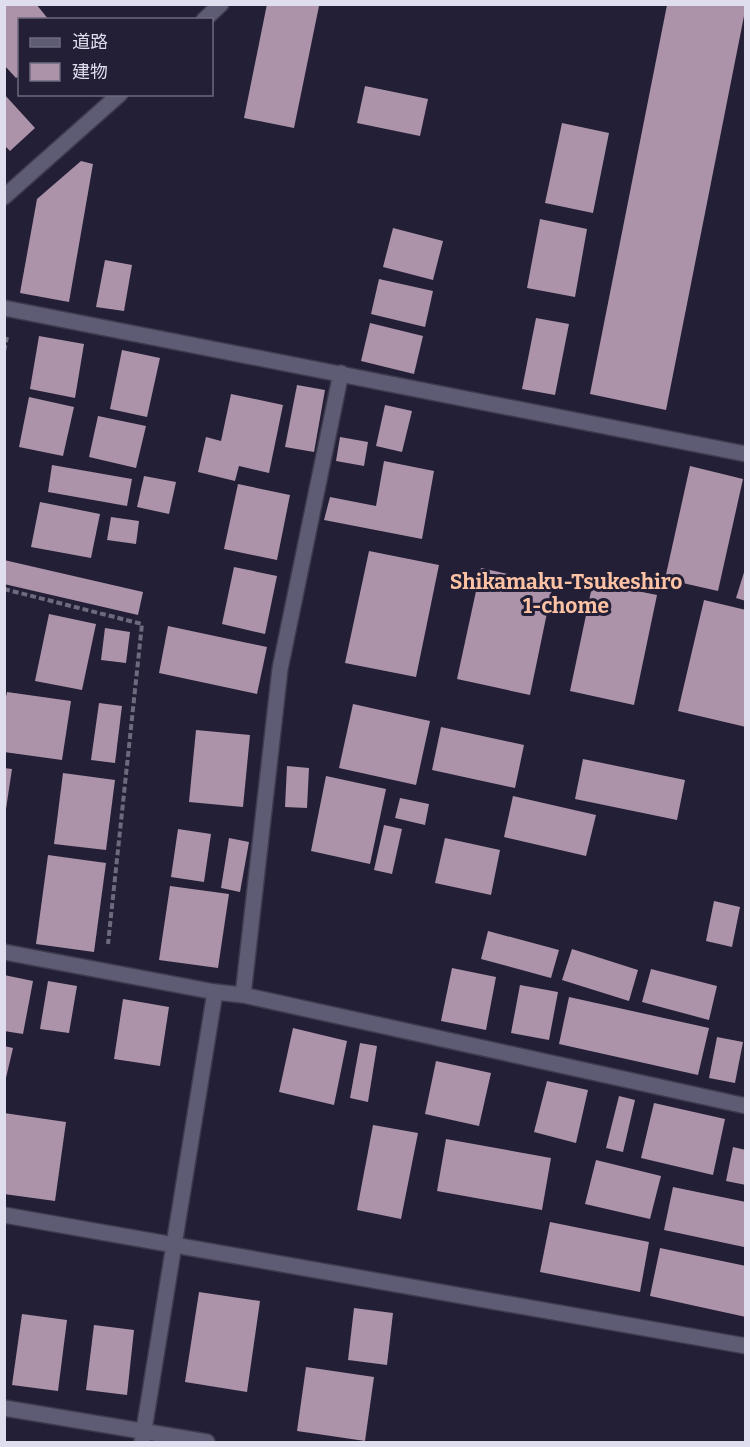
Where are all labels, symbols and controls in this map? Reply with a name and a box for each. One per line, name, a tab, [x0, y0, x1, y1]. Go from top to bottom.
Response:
legend	[18, 18, 213, 96]
text: 道路	[72, 31, 108, 53]
text: 建物	[72, 61, 108, 83]
district label: Shikamaku-Tsukeshiro 1-chome	[450, 569, 682, 619]

